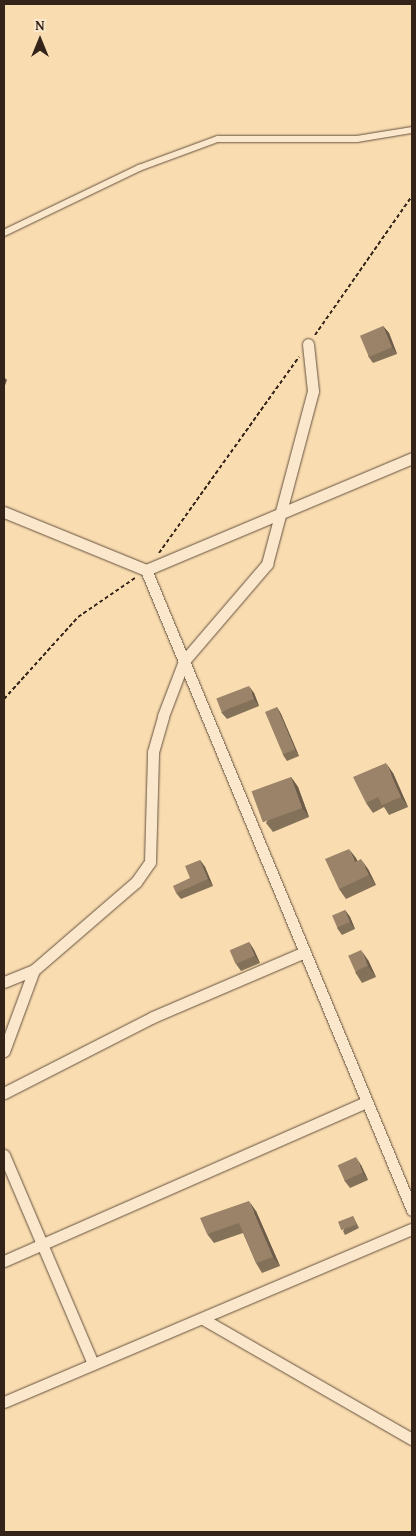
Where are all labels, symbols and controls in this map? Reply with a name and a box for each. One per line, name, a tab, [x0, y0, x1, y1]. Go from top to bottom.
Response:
north arrow	[15, 15, 65, 65]
text: N	[35, 15, 45, 35]

